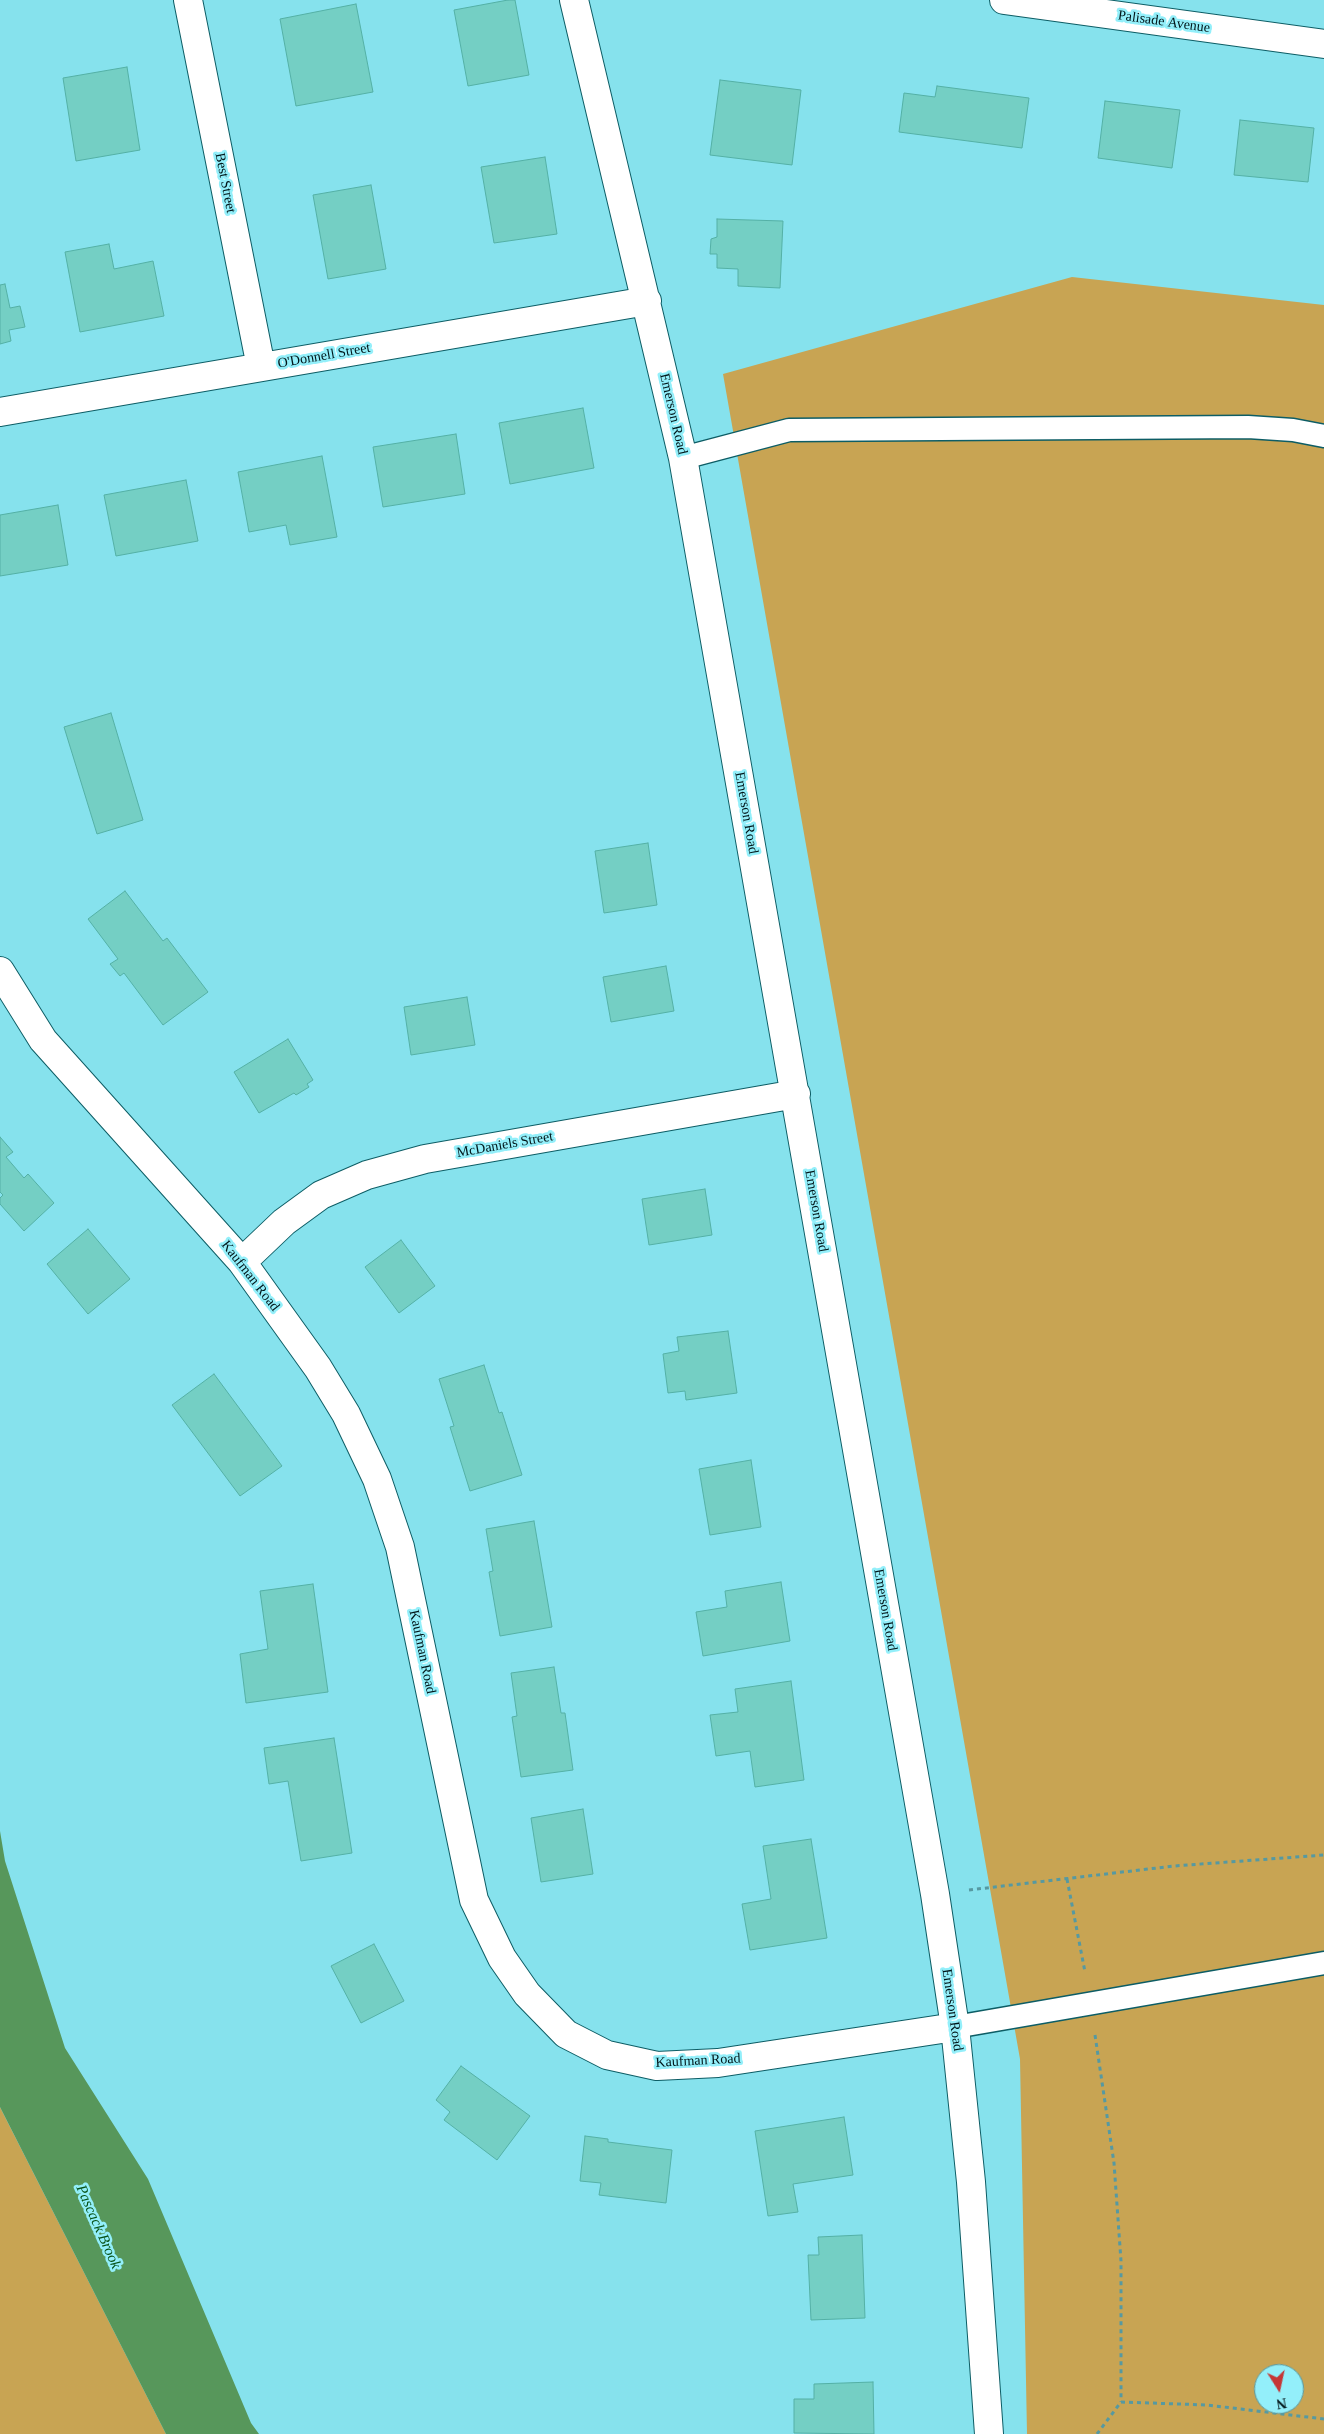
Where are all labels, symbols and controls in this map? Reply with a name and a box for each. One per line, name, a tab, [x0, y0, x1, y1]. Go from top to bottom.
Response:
street label: Palisade Avenue	[1117, 7, 1211, 37]
street label: Best Street	[211, 151, 239, 215]
street label: O'Donnell Street	[276, 340, 372, 372]
street label: Emerson Road	[656, 372, 690, 456]
street label: Emerson Road	[731, 771, 761, 855]
street label: McDaniels Street	[455, 1128, 555, 1162]
street label: Emerson Road	[801, 1169, 831, 1253]
street label: Kaufman Road	[217, 1237, 283, 1315]
street label: Emerson Road	[870, 1568, 900, 1652]
street label: Kaufman Road	[405, 1609, 439, 1695]
street label: Emerson Road	[938, 1968, 966, 2052]
street label: Kaufman Road	[655, 2050, 741, 2072]
water label: Pascack Brook	[72, 2182, 124, 2272]
north arrow	[1254, 2364, 1304, 2414]
text: N	[1275, 2395, 1288, 2412]

